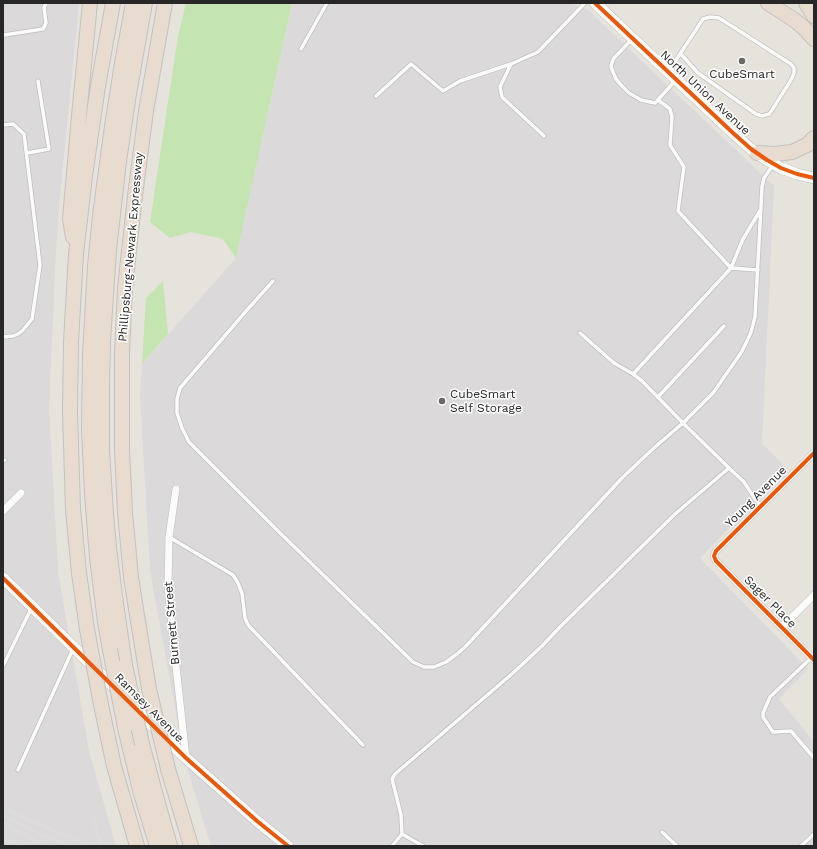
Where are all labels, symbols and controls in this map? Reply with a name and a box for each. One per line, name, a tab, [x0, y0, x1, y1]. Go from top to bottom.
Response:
street label: North Union Avenue	[657, 48, 753, 138]
marker: CubeSmart	[737, 56, 747, 66]
place label: CubeSmart	[709, 67, 775, 81]
street label: Phillipsburg-Newark Expressway	[116, 152, 146, 342]
place label: CubeSmart Self Storage	[450, 387, 522, 415]
marker: CubeSmart Self Storage	[437, 396, 447, 406]
street label: Young Avenue	[722, 463, 790, 531]
street label: Sager Place	[741, 573, 799, 631]
street label: Burnett Street	[161, 581, 183, 665]
street label: Ramsey Avenue	[111, 670, 187, 746]

